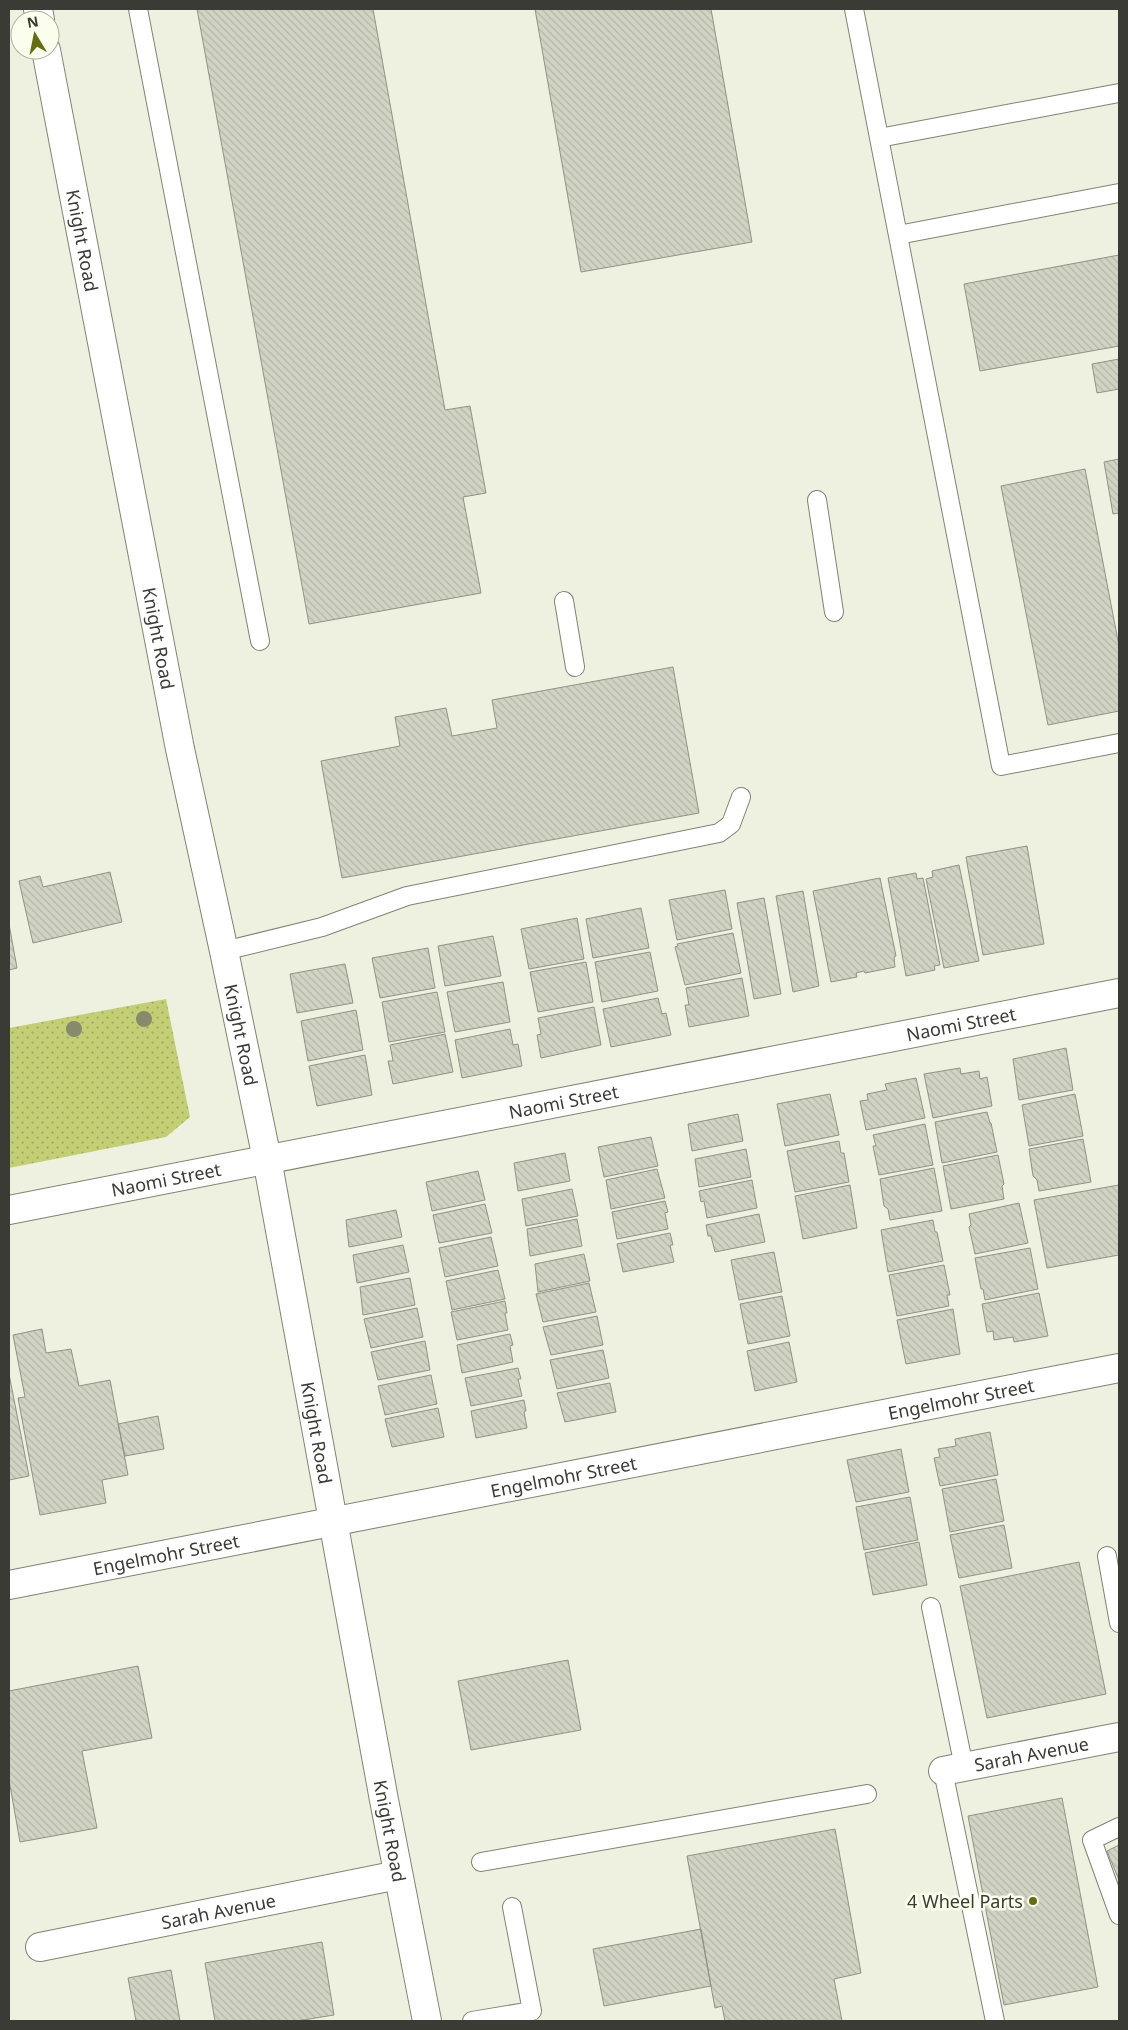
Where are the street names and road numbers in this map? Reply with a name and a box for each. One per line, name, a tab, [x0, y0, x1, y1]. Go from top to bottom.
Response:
street label: Knight Road	[61, 187, 104, 294]
street label: Knight Road	[137, 585, 180, 691]
street label: Knight Road	[219, 982, 264, 1088]
street label: Naomi Street	[904, 1001, 1018, 1046]
street label: Naomi Street	[507, 1079, 621, 1124]
street label: Naomi Street	[109, 1157, 223, 1202]
street label: Engelmohr Street	[886, 1373, 1037, 1425]
street label: Knight Road	[296, 1379, 338, 1486]
street label: Engelmohr Street	[488, 1450, 639, 1503]
street label: Engelmohr Street	[91, 1528, 242, 1580]
street label: Sarah Avenue	[972, 1731, 1091, 1777]
street label: Knight Road	[369, 1778, 412, 1884]
street label: Sarah Avenue	[159, 1888, 278, 1934]

